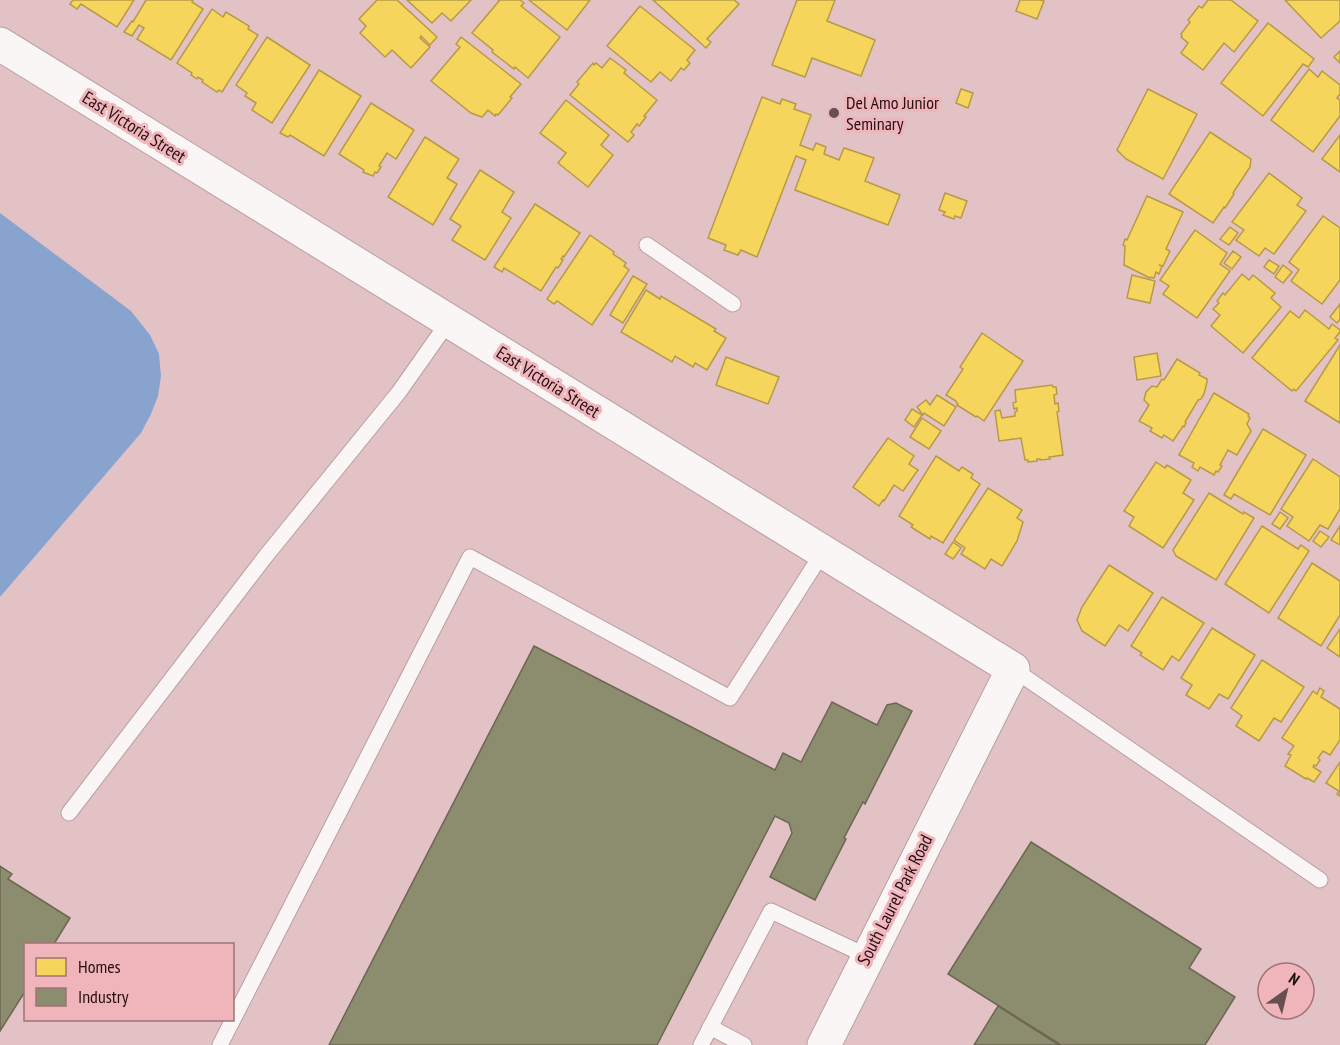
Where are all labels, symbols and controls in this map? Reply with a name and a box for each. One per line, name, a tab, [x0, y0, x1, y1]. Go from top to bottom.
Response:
street label: East Victoria Street	[78, 86, 190, 168]
place label: Del Amo Junior Seminary	[846, 91, 939, 135]
marker: Del Amo Junior Seminary	[827, 106, 841, 120]
street label: East Victoria Street	[492, 341, 604, 423]
street label: South Laurel Park Road	[852, 831, 937, 969]
legend	[24, 943, 234, 1021]
text: Homes	[78, 955, 121, 978]
north arrow	[1256, 961, 1316, 1021]
text: N	[1285, 968, 1304, 989]
text: Industry	[78, 985, 129, 1008]

